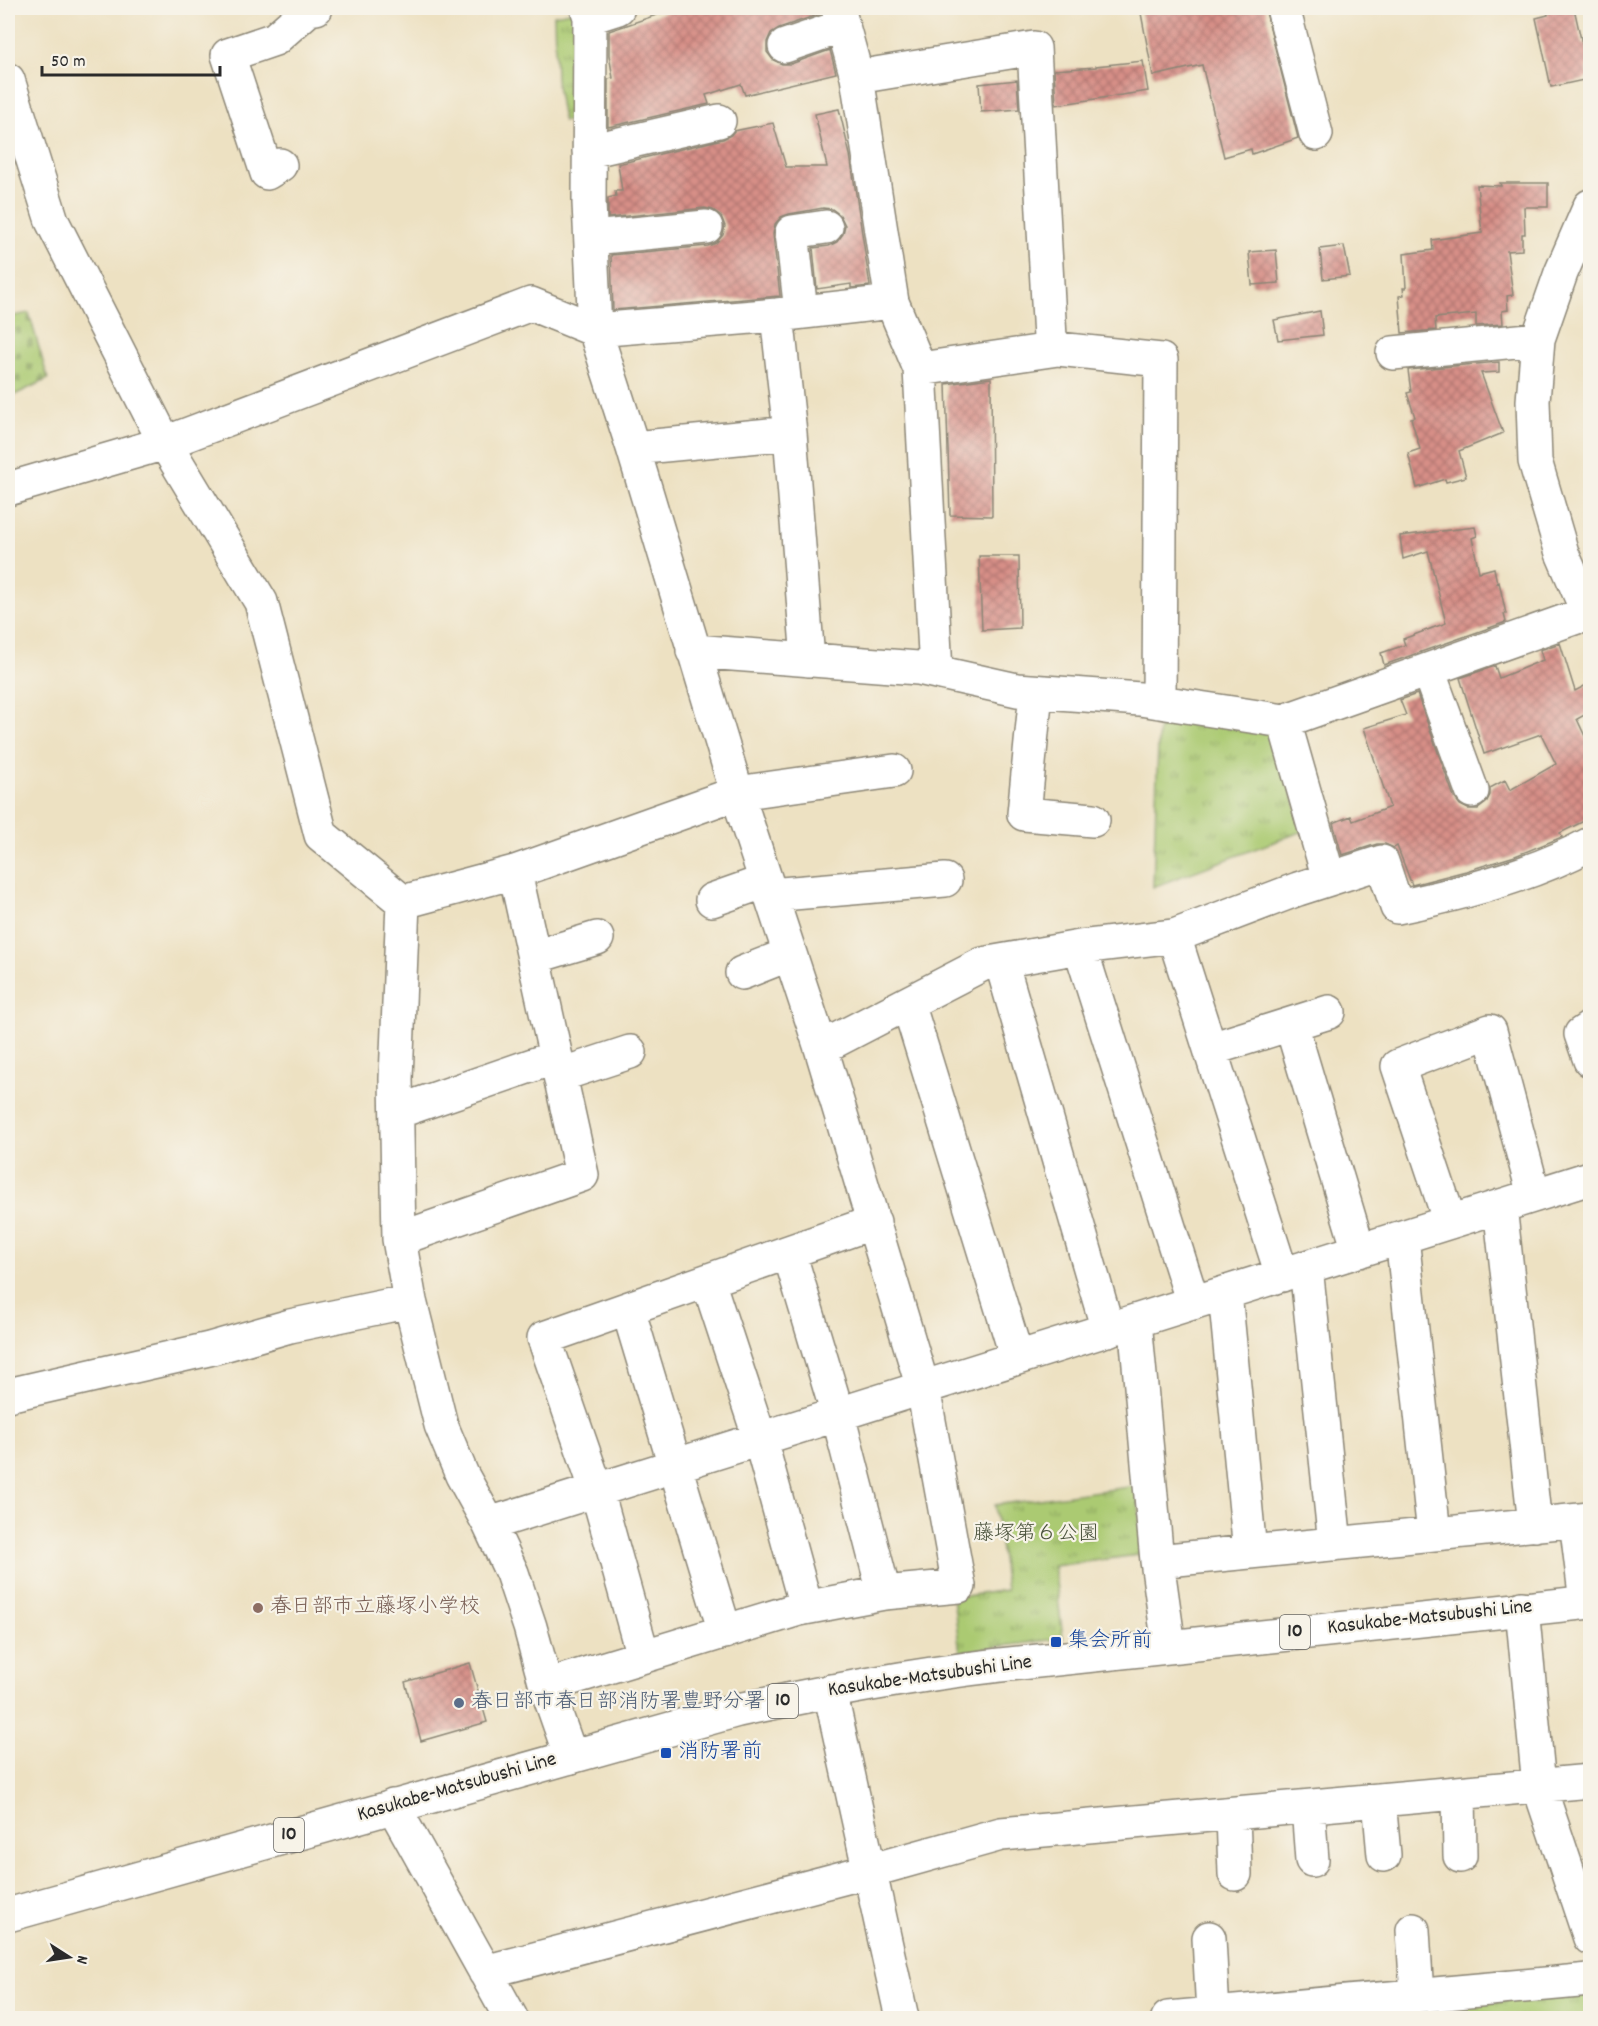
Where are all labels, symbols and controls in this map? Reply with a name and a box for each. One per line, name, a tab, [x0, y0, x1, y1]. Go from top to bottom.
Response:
scale bar	[42, 39, 220, 77]
text: 50 m	[51, 50, 86, 75]
park label: 藤塚第６公園	[973, 1520, 1099, 1550]
street label: Kasukabe-Matsubushi Line	[1326, 1592, 1534, 1644]
place label: 春日部市立藤塚小学校	[270, 1593, 480, 1623]
marker: 春日部市立藤塚小学校	[251, 1601, 265, 1615]
road number: 10	[1280, 1615, 1310, 1649]
place label: 集会所前	[1068, 1627, 1152, 1657]
marker: 集会所前	[1049, 1635, 1063, 1649]
street label: Kasukabe-Matsubushi Line	[826, 1648, 1034, 1706]
road number: 10	[768, 1684, 798, 1718]
place label: 春日部市春日部消防署豊野分署	[471, 1688, 765, 1718]
marker: 春日部市春日部消防署豊野分署	[452, 1696, 466, 1710]
place label: 消防署前	[678, 1738, 762, 1768]
street label: Kasukabe-Matsubushi Line	[354, 1745, 560, 1831]
marker: 消防署前	[659, 1746, 673, 1760]
road number: 10	[274, 1818, 304, 1852]
north arrow	[39, 1927, 99, 1987]
text: N	[69, 1953, 93, 1966]

